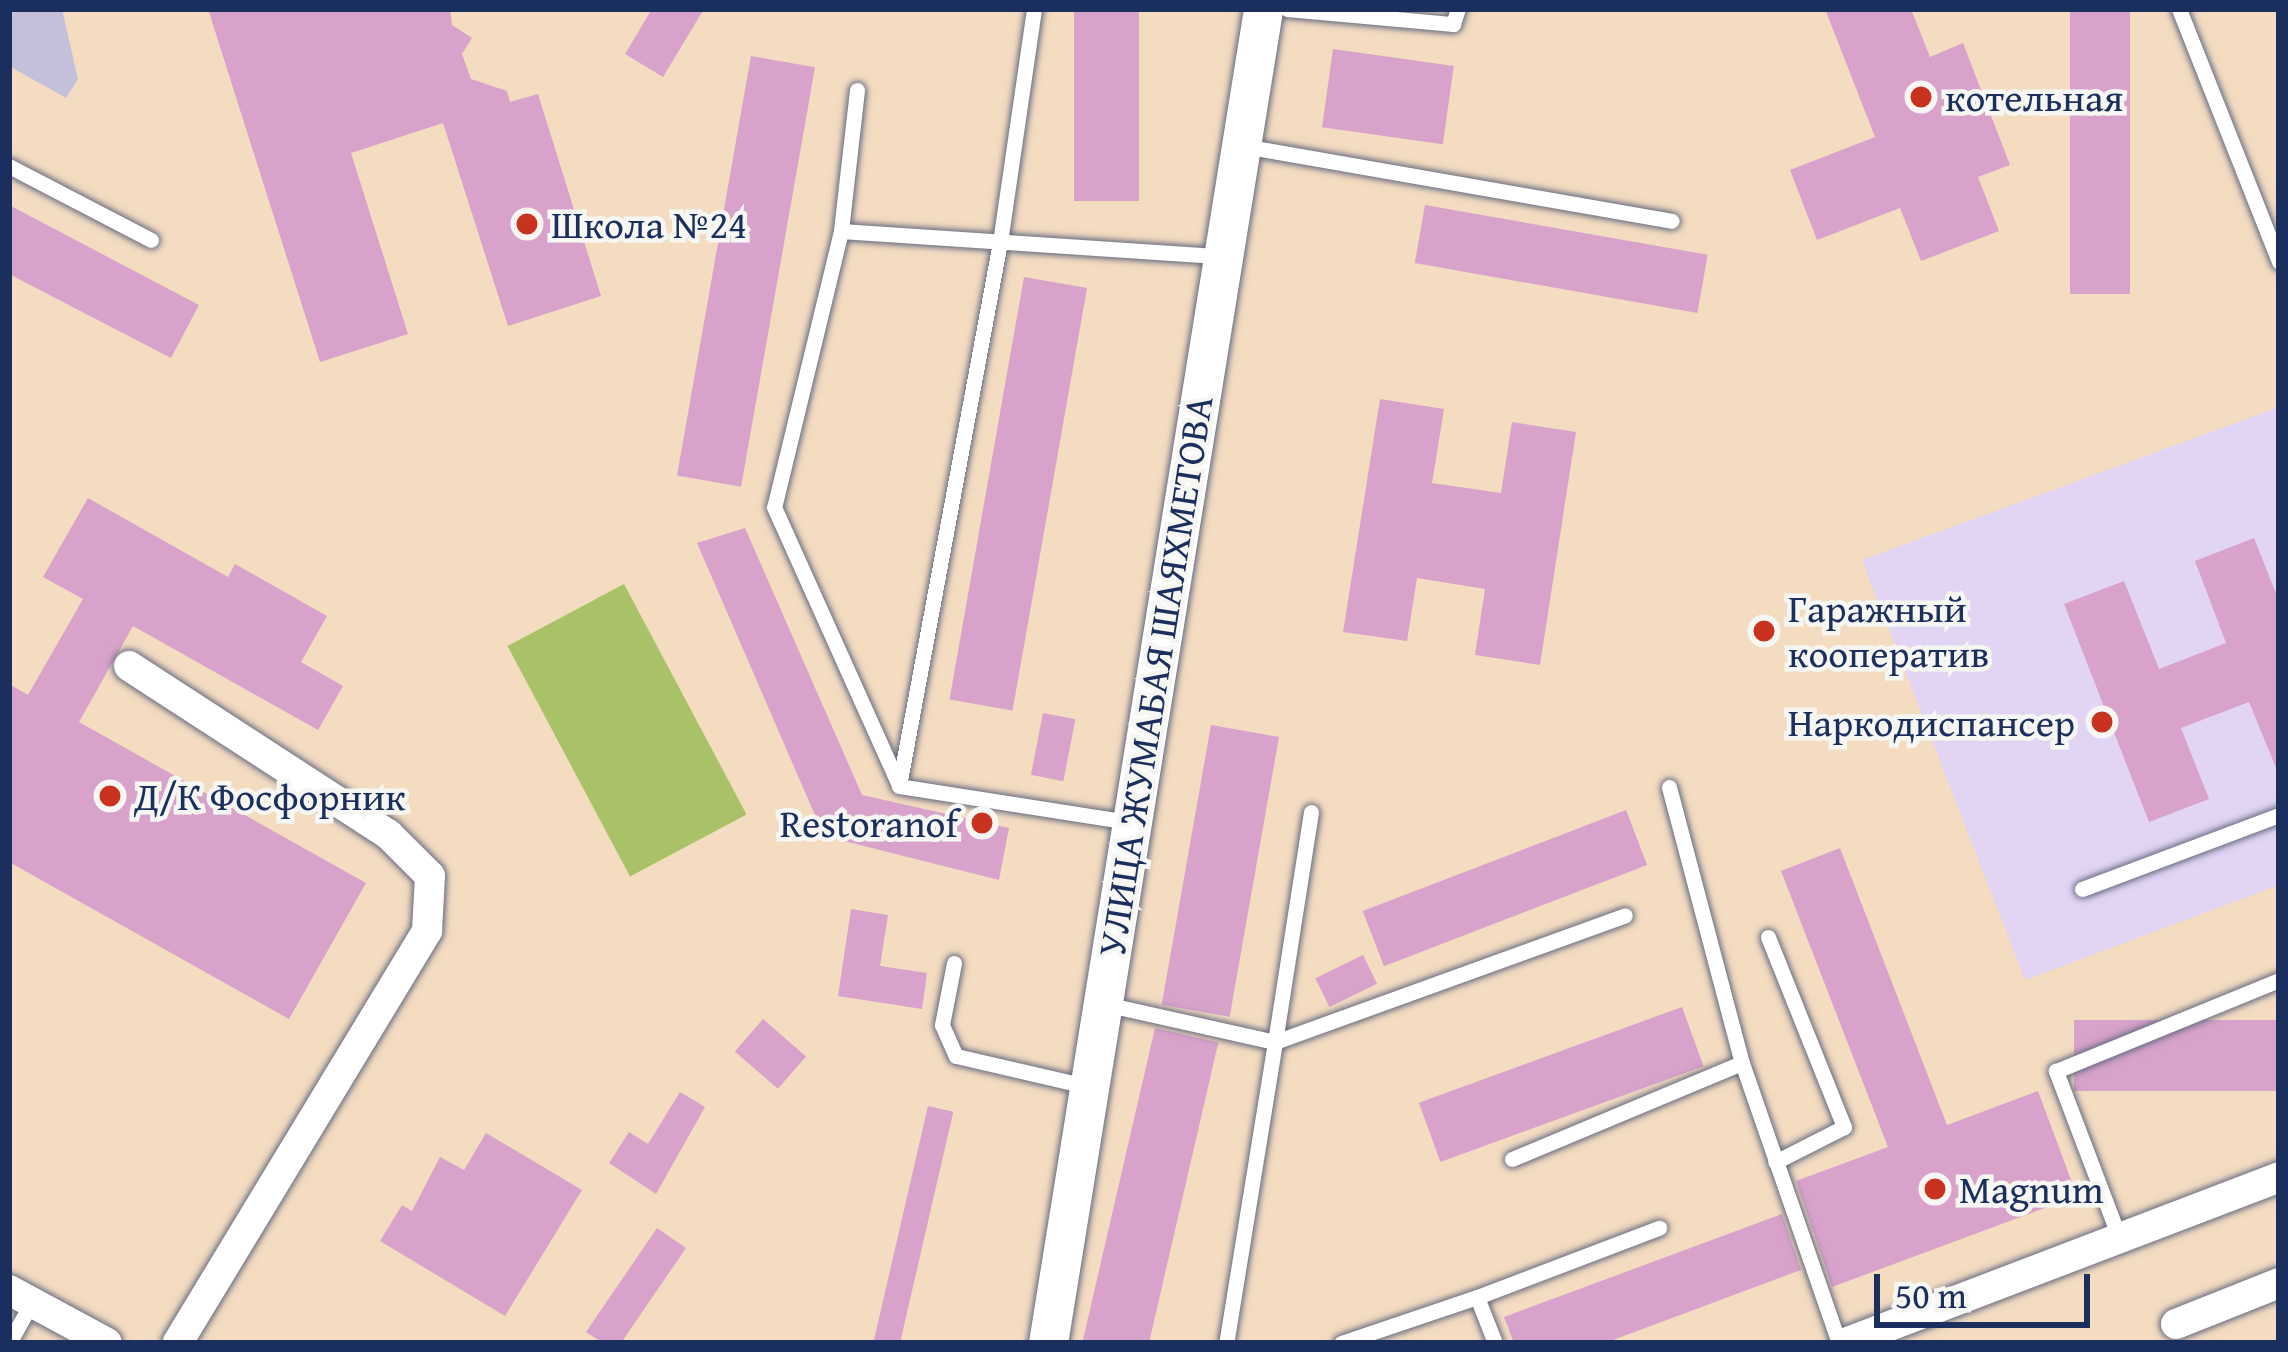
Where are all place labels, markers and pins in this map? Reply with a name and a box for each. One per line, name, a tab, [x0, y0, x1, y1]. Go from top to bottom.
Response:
place label: котельная	[1945, 74, 2123, 120]
marker: котельная	[1908, 84, 1934, 110]
place label: Школа №24	[551, 201, 747, 247]
marker: Школа №24	[514, 211, 540, 237]
place label: Гаражный кооператив	[1788, 586, 1989, 677]
marker: Гаражный кооператив	[1751, 618, 1777, 644]
place label: Наркодиспансер	[1788, 699, 2075, 745]
marker: Наркодиспансер	[2086, 706, 2118, 738]
place label: Д/К Фосфорник	[134, 773, 406, 819]
marker: Д/К Фосфорник	[97, 783, 123, 809]
place label: Restoranof	[780, 800, 958, 846]
marker: Restoranof	[969, 810, 995, 836]
place label: Magnum	[1959, 1166, 2104, 1212]
marker: Magnum	[1922, 1176, 1948, 1202]

